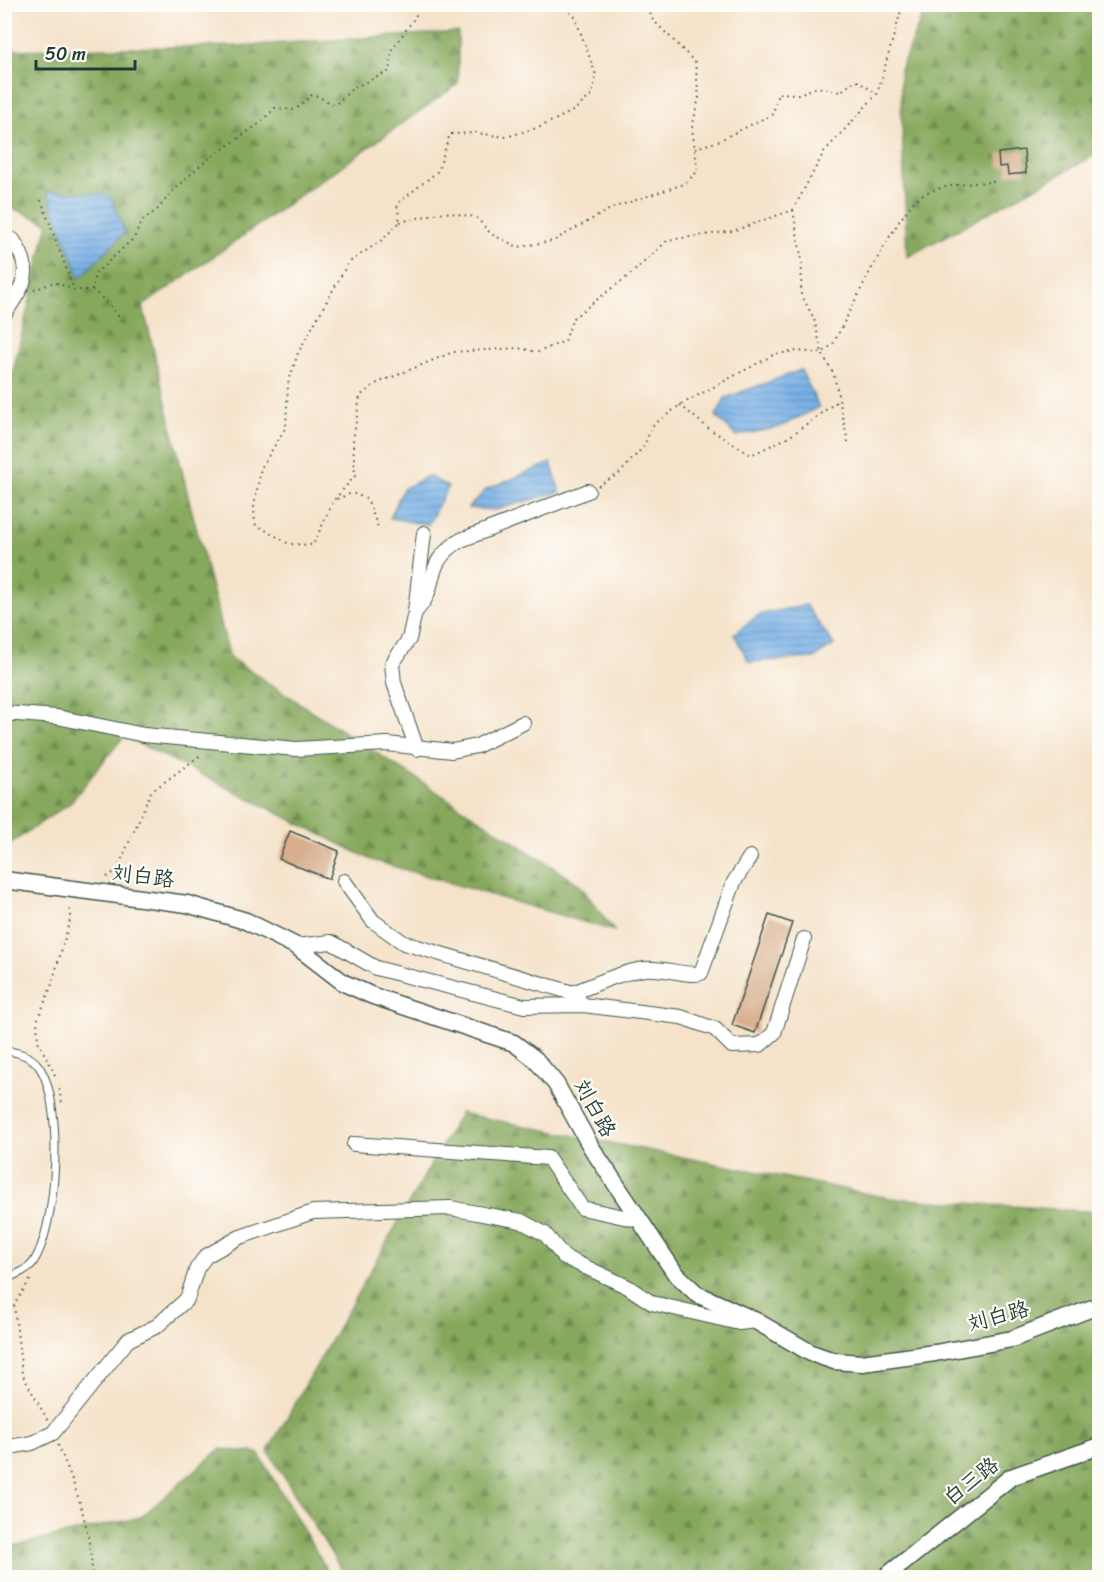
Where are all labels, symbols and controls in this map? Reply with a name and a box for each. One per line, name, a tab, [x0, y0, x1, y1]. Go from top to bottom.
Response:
scale bar	[36, 33, 135, 71]
text: 50 m	[45, 38, 86, 70]
street label: 刘白路	[109, 853, 177, 899]
street label: 刘白路	[563, 1071, 627, 1145]
street label: 刘白路	[963, 1289, 1033, 1343]
street label: 白三路	[934, 1447, 1008, 1515]

